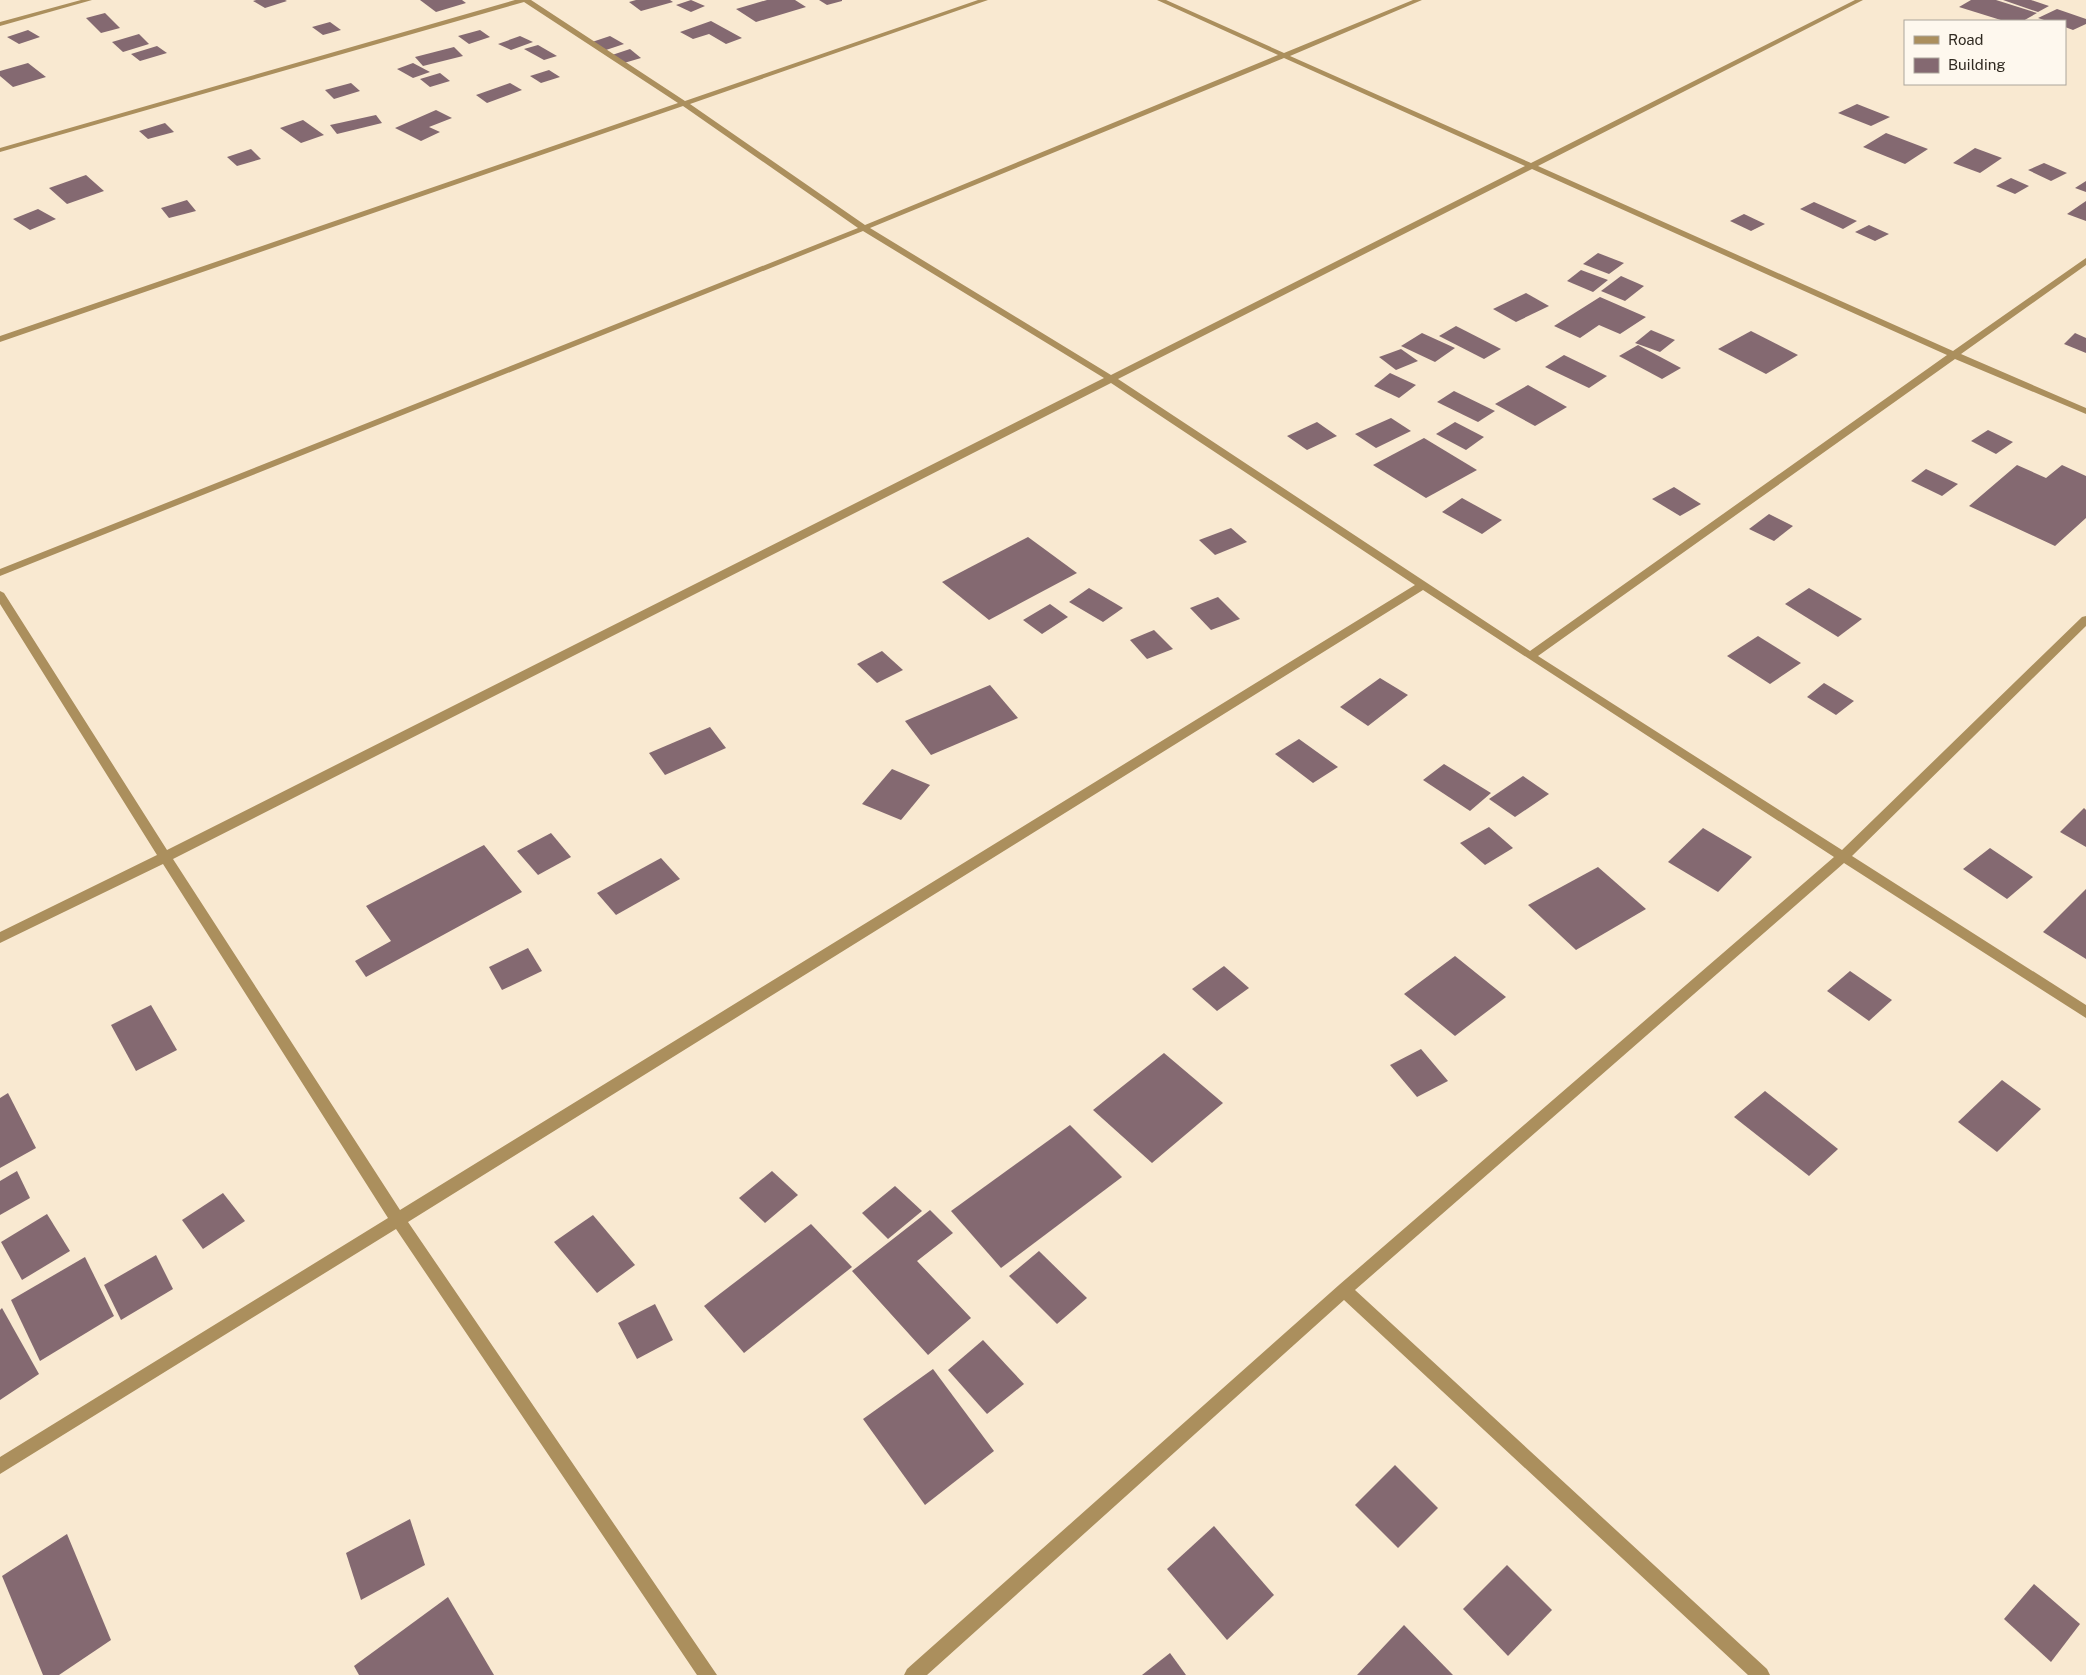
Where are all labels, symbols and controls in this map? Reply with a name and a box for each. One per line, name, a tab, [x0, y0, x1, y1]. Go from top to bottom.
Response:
legend	[1904, 20, 2066, 85]
text: Road	[1948, 31, 1984, 48]
text: Building	[1948, 56, 2006, 73]

